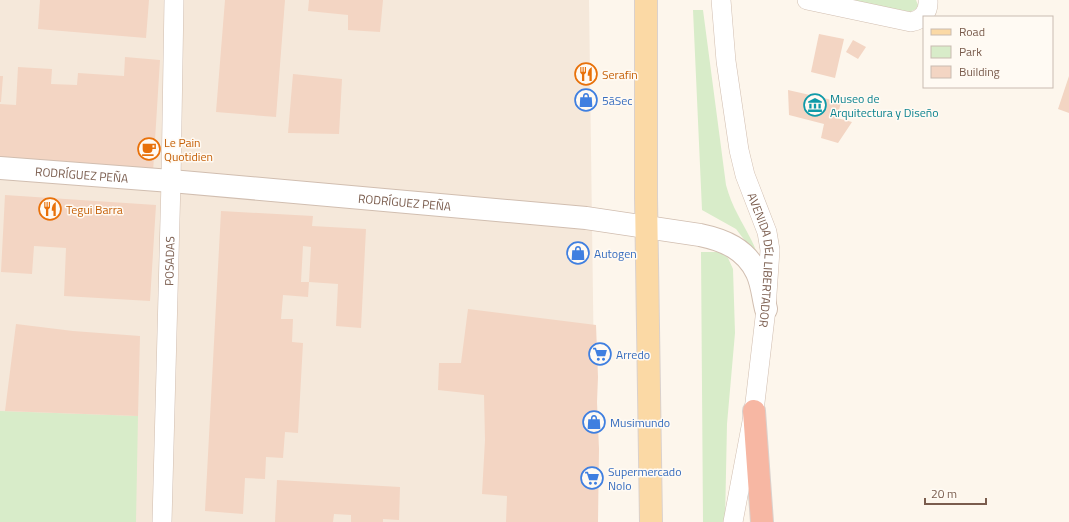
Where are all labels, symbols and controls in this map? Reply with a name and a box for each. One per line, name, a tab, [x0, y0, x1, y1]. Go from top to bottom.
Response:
legend	[923, 16, 1053, 88]
text: Road	[959, 22, 985, 41]
text: Park	[959, 42, 982, 61]
restaurant icon: Serafin	[573, 61, 599, 87]
text: Building	[959, 62, 1000, 81]
place label: Serafin	[602, 65, 638, 84]
shop icon: 5āSec	[573, 87, 599, 113]
place label: Museo de Arquitectura y Diseño	[830, 89, 939, 122]
place label: 5āSec	[602, 91, 633, 110]
museum icon: Museo de Arquitectura y Diseño	[802, 92, 828, 118]
place label: Le Pain Quotidien	[164, 133, 213, 166]
cafe icon: Le Pain Quotidien	[136, 136, 162, 162]
street label: RODRÍGUEZ PEÑA	[35, 161, 129, 187]
street label: RODRÍGUEZ PEÑA	[357, 188, 452, 215]
street label: AVENIDA DEL LIBERTADOR	[743, 190, 780, 328]
restaurant icon: Tegui Barra	[37, 196, 63, 222]
place label: Tegui Barra	[66, 200, 123, 219]
street label: POSADAS	[159, 236, 179, 286]
shop icon: Autogen	[565, 240, 591, 266]
place label: Autogen	[594, 244, 637, 263]
supermarket icon: Arredo	[587, 341, 613, 367]
place label: Arredo	[616, 345, 650, 364]
shop icon: Musimundo	[581, 409, 607, 435]
place label: Musimundo	[610, 413, 670, 432]
place label: Supermercado Nolo	[608, 462, 681, 495]
supermarket icon: Supermercado Nolo	[579, 465, 605, 491]
scale bar	[925, 480, 986, 506]
text: 20 m	[931, 484, 957, 503]

